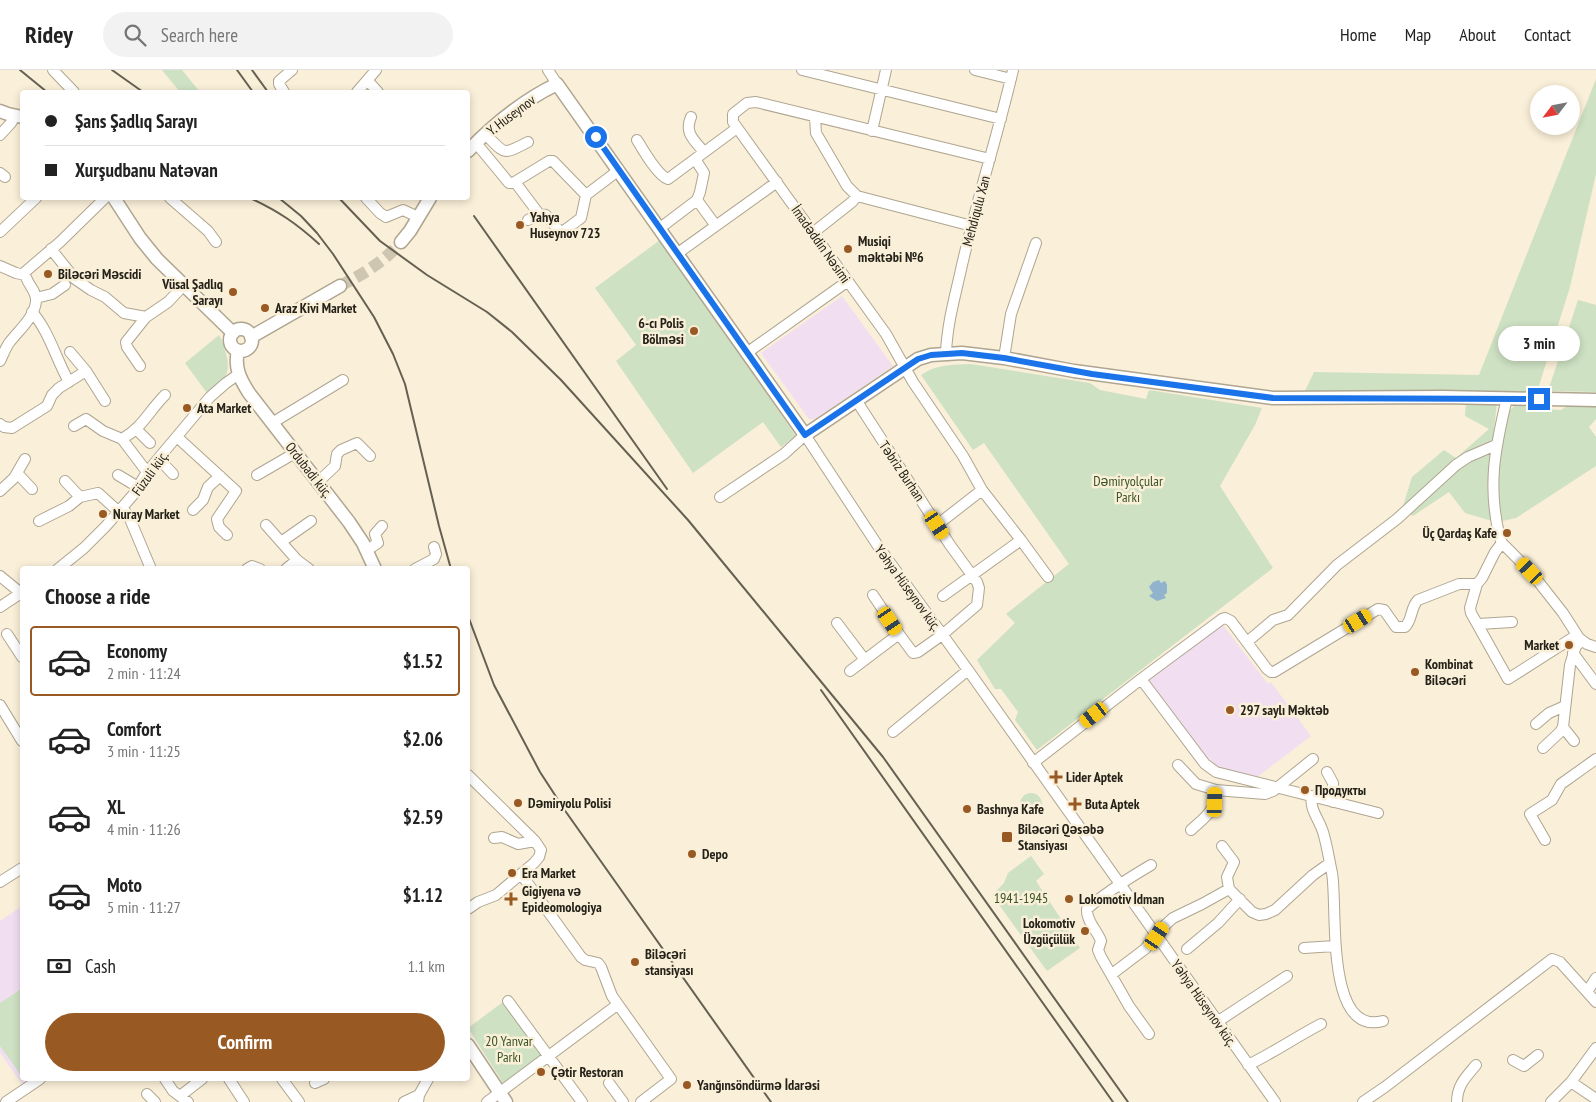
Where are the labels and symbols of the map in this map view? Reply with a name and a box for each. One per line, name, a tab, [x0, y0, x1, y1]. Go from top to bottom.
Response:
north arrow	[1530, 85, 1580, 135]
street label: Y. Huseynov	[483, 91, 539, 139]
route start	[585, 126, 607, 148]
street label: Mehdiqulu Xan	[958, 174, 994, 248]
street label: İmadəddin Nəsimi	[787, 201, 855, 287]
place label: Yahya Huseynov 723	[529, 208, 601, 242]
marker: Yahya Huseynov 723	[514, 219, 526, 231]
place label: Musiqi məktəbi №6	[858, 232, 924, 266]
marker: Musiqi məktəbi №6	[842, 243, 854, 255]
place label: Biləcəri Məscidi	[58, 265, 141, 283]
marker: Biləcəri Məscidi	[42, 268, 54, 280]
place label: Vüsal Şadlıq Sarayı	[161, 275, 223, 309]
marker: Vüsal Şadlıq Sarayı	[227, 286, 239, 298]
place label: Araz Kivi Market	[274, 299, 357, 317]
marker: Araz Kivi Market	[259, 302, 271, 314]
place label: 6-cı Polis Bölməsi	[638, 314, 684, 348]
marker: 6-cı Polis Bölməsi	[688, 325, 700, 337]
callout: 3 min	[1498, 326, 1580, 362]
route end	[1528, 388, 1550, 410]
place label: Ata Market	[196, 399, 251, 417]
marker: Ata Market	[181, 402, 193, 414]
street label: Təbriz Burhan	[875, 437, 929, 505]
street label: Ordubadi küç.	[281, 438, 337, 502]
street label: Füzuli küç.	[128, 447, 172, 499]
park label: Dəmiryolçular Parkı	[1093, 472, 1163, 506]
place label: Nuray Market	[113, 505, 180, 523]
marker: Nuray Market	[97, 508, 109, 520]
car	[922, 508, 951, 542]
place label: Üç Qardaş Kafe	[1422, 524, 1497, 542]
marker: Üç Qardaş Kafe	[1501, 527, 1513, 539]
street label: Yəhya Hüseynov küç.	[871, 541, 945, 635]
car	[1514, 555, 1545, 587]
car	[875, 604, 904, 638]
car	[1341, 607, 1374, 635]
place label: Market	[1524, 636, 1559, 654]
marker: Market	[1563, 639, 1575, 651]
place label: Kombinat Biləcəri	[1425, 655, 1473, 689]
marker: Kombinat Biləcəri	[1409, 666, 1421, 678]
car	[1077, 700, 1110, 730]
place label: 297 saylı Məktəb	[1240, 701, 1329, 719]
marker: 297 saylı Məktəb	[1224, 704, 1236, 716]
place label: Lider Aptek	[1066, 768, 1123, 786]
marker: Lider Aptek	[1050, 771, 1062, 783]
place label: Продукты	[1315, 781, 1366, 799]
marker: Продукты	[1299, 784, 1311, 796]
car	[1206, 787, 1223, 817]
place label: Dəmiryolu Polisi	[528, 794, 611, 812]
place label: Buta Aptek	[1085, 795, 1140, 813]
marker: Dəmiryolu Polisi	[512, 797, 524, 809]
marker: Buta Aptek	[1069, 798, 1081, 810]
place label: Bashnya Kafe	[977, 800, 1044, 818]
marker: Bashnya Kafe	[961, 803, 973, 815]
place label: Biləcəri Qəsəbə Stansiyası	[1018, 820, 1104, 854]
marker: Biləcəri Qəsəbə Stansiyası	[1000, 830, 1014, 844]
place label: Depo	[702, 845, 728, 863]
marker: Depo	[686, 848, 698, 860]
place label: Era Market	[522, 864, 576, 882]
marker: Era Market	[506, 867, 518, 879]
place label: Gigiyena və Epideomologiya	[522, 882, 602, 916]
park label: 1941-1945	[994, 889, 1048, 907]
place label: Lokomotiv İdman	[1079, 890, 1164, 908]
marker: Gigiyena və Epideomologiya	[504, 892, 518, 906]
marker: Lokomotiv İdman	[1063, 893, 1075, 905]
place label: Lokomotiv Üzgüçülük	[1023, 914, 1075, 948]
car	[1142, 919, 1171, 953]
marker: Lokomotiv Üzgüçülük	[1079, 925, 1091, 937]
place label: Biləcəri stansiyası	[645, 945, 694, 979]
marker: Biləcəri stansiyası	[629, 956, 641, 968]
street label: Yəhya Hüseynov küç.	[1167, 956, 1241, 1050]
park label: 20 Yanvar Parkı	[485, 1032, 533, 1066]
place label: Çətir Restoran	[551, 1063, 623, 1081]
marker: Çətir Restoran	[535, 1066, 547, 1078]
place label: Yanğınsöndürmə İdarəsi	[696, 1076, 820, 1094]
marker: Yanğınsöndürmə İdarəsi	[681, 1079, 693, 1091]

